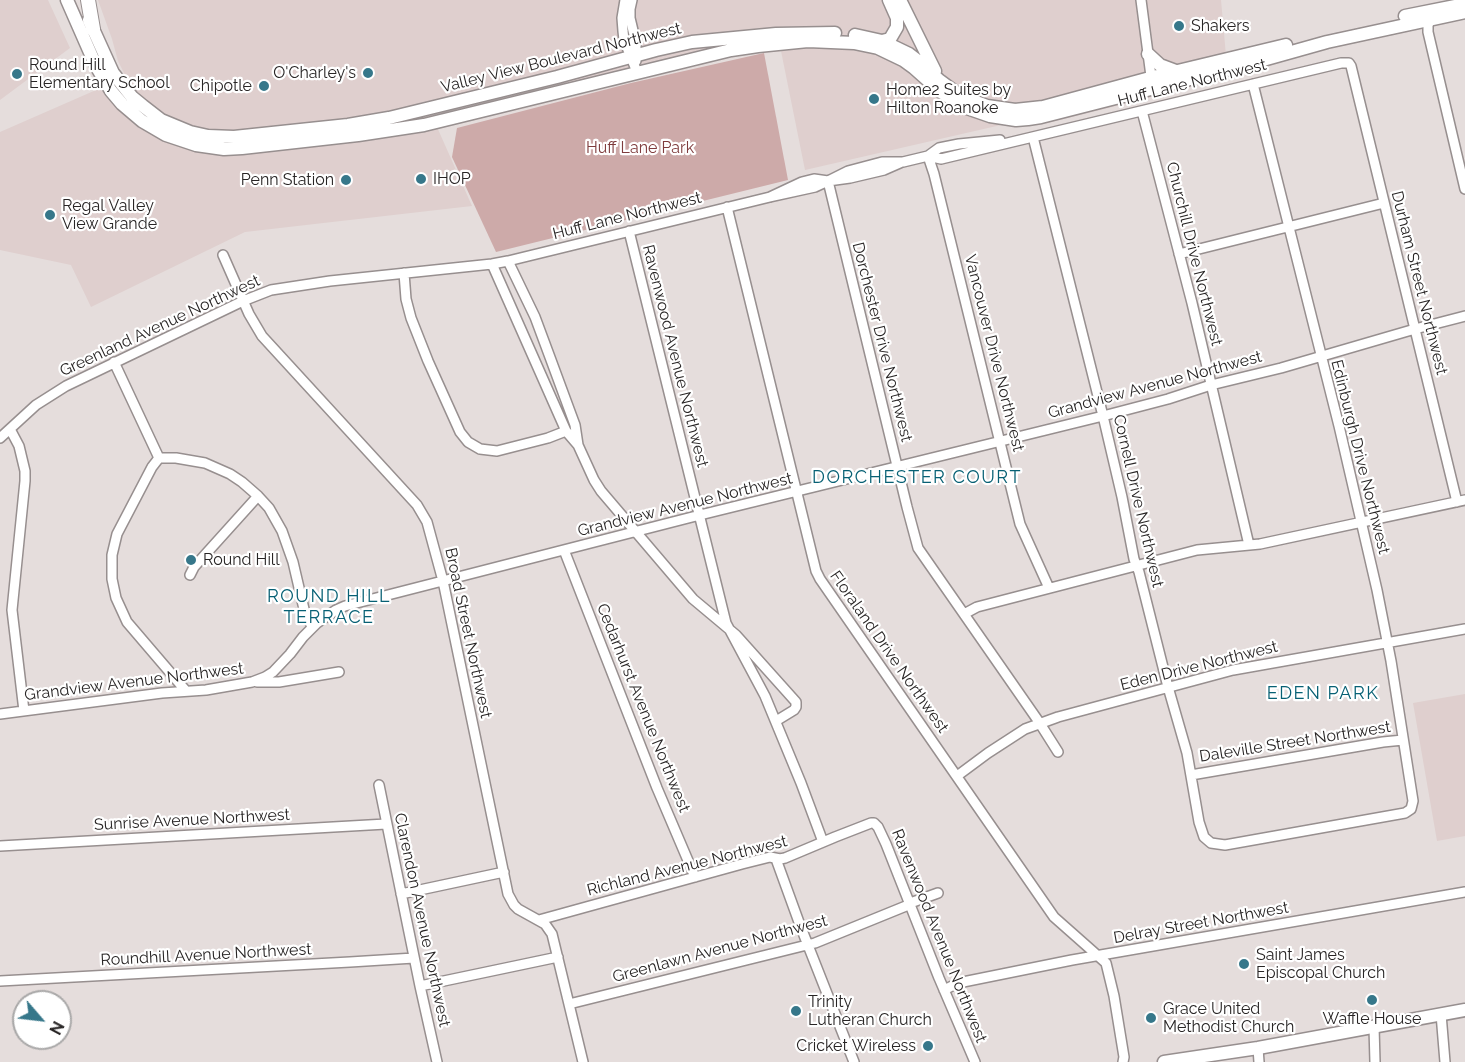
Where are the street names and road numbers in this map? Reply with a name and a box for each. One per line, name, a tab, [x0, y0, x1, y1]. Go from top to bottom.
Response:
street label: Valley View Boulevard Northwest	[439, 19, 683, 97]
street label: Huff Lane Northwest	[1116, 55, 1268, 111]
street label: Churchill Drive Northwest	[1162, 160, 1226, 348]
street label: Huff Lane Northwest	[551, 188, 703, 244]
street label: Durham Street Northwest	[1387, 189, 1451, 377]
street label: Dorchester Drive Northwest	[848, 240, 916, 444]
street label: Ravenwood Avenue Northwest	[638, 243, 712, 469]
street label: Vancouver Drive Northwest	[960, 252, 1028, 454]
street label: Greenland Avenue Northwest	[57, 271, 263, 381]
street label: Grandview Avenue Northwest	[1046, 347, 1264, 423]
street label: Edinburgh Drive Northwest	[1327, 358, 1393, 556]
street label: Cornell Drive Northwest	[1109, 413, 1167, 589]
street label: Grandview Avenue Northwest	[576, 469, 794, 541]
street label: Broad Street Northwest	[441, 546, 495, 720]
street label: Floraland Drive Northwest	[826, 567, 952, 737]
street label: Cedarhurst Avenue Northwest	[592, 601, 694, 815]
street label: Eden Drive Northwest	[1118, 637, 1280, 695]
street label: Grandview Avenue Northwest	[23, 659, 245, 705]
street label: Daleville Street Northwest	[1198, 717, 1392, 767]
street label: Sunrise Avenue Northwest	[94, 805, 290, 835]
street label: Clarendon Avenue Northwest	[390, 811, 454, 1029]
street label: Ravenwood Avenue Northwest	[887, 826, 991, 1046]
street label: Richland Avenue Northwest	[585, 832, 789, 900]
street label: Delray Street Northwest	[1112, 898, 1290, 948]
street label: Greenlawn Avenue Northwest	[611, 911, 829, 987]
street label: Roundhill Avenue Northwest	[100, 940, 312, 970]

